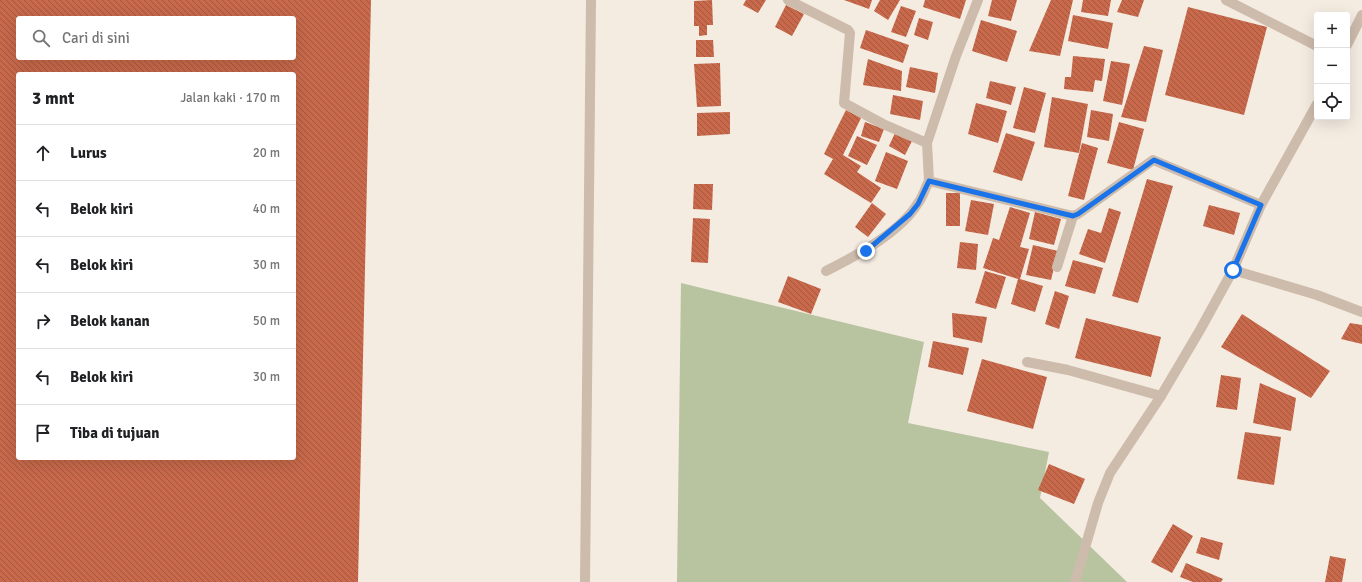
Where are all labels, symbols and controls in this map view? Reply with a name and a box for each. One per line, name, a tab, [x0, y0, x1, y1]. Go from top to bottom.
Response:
map controls	[1314, 12, 1350, 120]
button: +	[1314, 12, 1350, 48]
search box	[16, 16, 296, 60]
icon: search	[30, 27, 52, 49]
text: Cari di sini	[62, 29, 130, 47]
button: −	[1314, 48, 1350, 84]
button: locate	[1314, 84, 1350, 120]
text: 3 mnt	[32, 88, 74, 109]
text: Jalan kaki · 170 m	[181, 90, 280, 106]
icon: ahead	[32, 142, 54, 164]
text: Lurus	[70, 144, 107, 162]
text: 20 m	[253, 145, 280, 161]
icon: left	[32, 198, 54, 220]
text: Belok kiri	[70, 200, 133, 218]
text: 40 m	[253, 201, 280, 217]
route end	[857, 242, 875, 260]
icon: left	[32, 254, 54, 276]
text: Belok kiri	[70, 256, 133, 274]
text: 30 m	[253, 257, 280, 273]
route start	[1224, 261, 1242, 279]
icon: right	[32, 310, 54, 332]
text: Belok kanan	[70, 312, 150, 330]
text: 50 m	[253, 313, 280, 329]
icon: left	[32, 366, 54, 388]
text: Belok kiri	[70, 368, 133, 386]
text: 30 m	[253, 369, 280, 385]
icon: arrive	[32, 422, 54, 444]
text: Tiba di tujuan	[70, 424, 160, 442]

